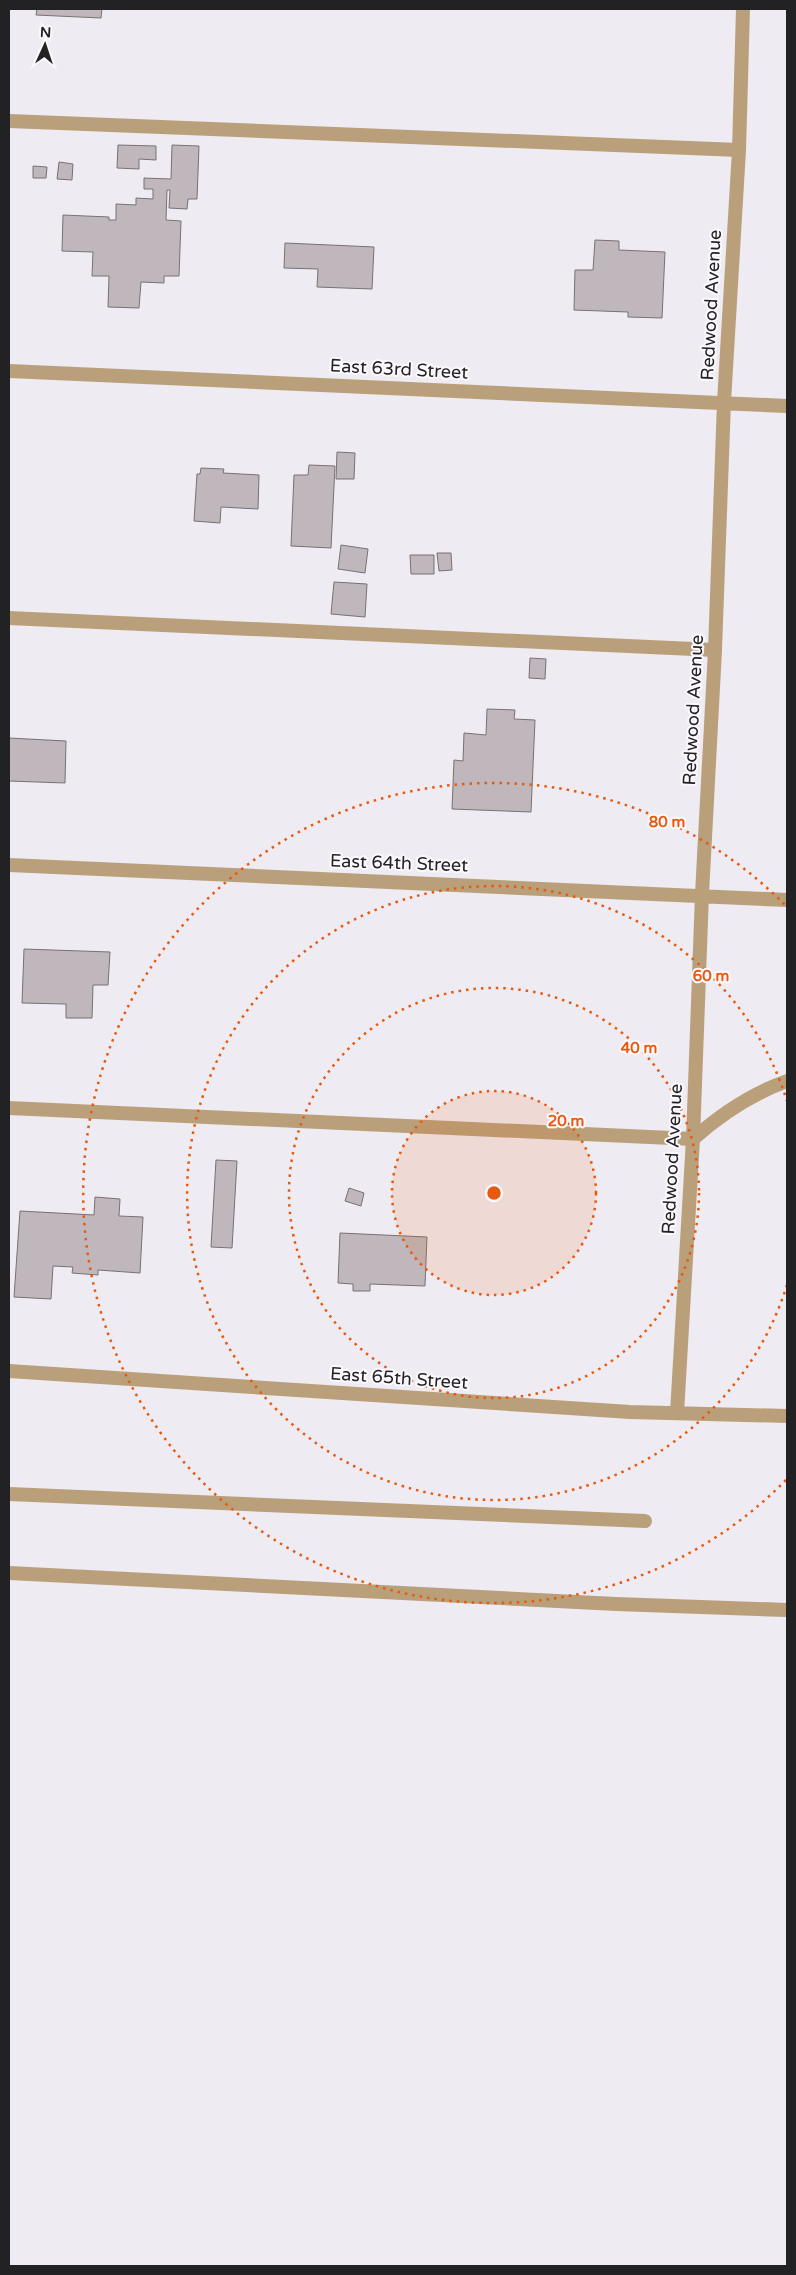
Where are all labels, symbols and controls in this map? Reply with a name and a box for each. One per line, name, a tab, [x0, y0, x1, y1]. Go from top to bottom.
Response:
north arrow	[20, 20, 70, 70]
text: N	[40, 24, 52, 41]
street label: Redwood Avenue	[696, 229, 726, 381]
street label: East 63rd Street	[329, 354, 469, 384]
street label: Redwood Avenue	[678, 634, 708, 786]
text: 80 m	[649, 813, 685, 831]
street label: East 64th Street	[330, 850, 469, 876]
text: 60 m	[693, 967, 729, 985]
text: 40 m	[621, 1039, 657, 1057]
street label: Redwood Avenue	[657, 1083, 687, 1235]
text: 20 m	[548, 1112, 584, 1130]
centre of rings	[485, 1184, 503, 1202]
street label: East 65th Street	[329, 1362, 469, 1394]

